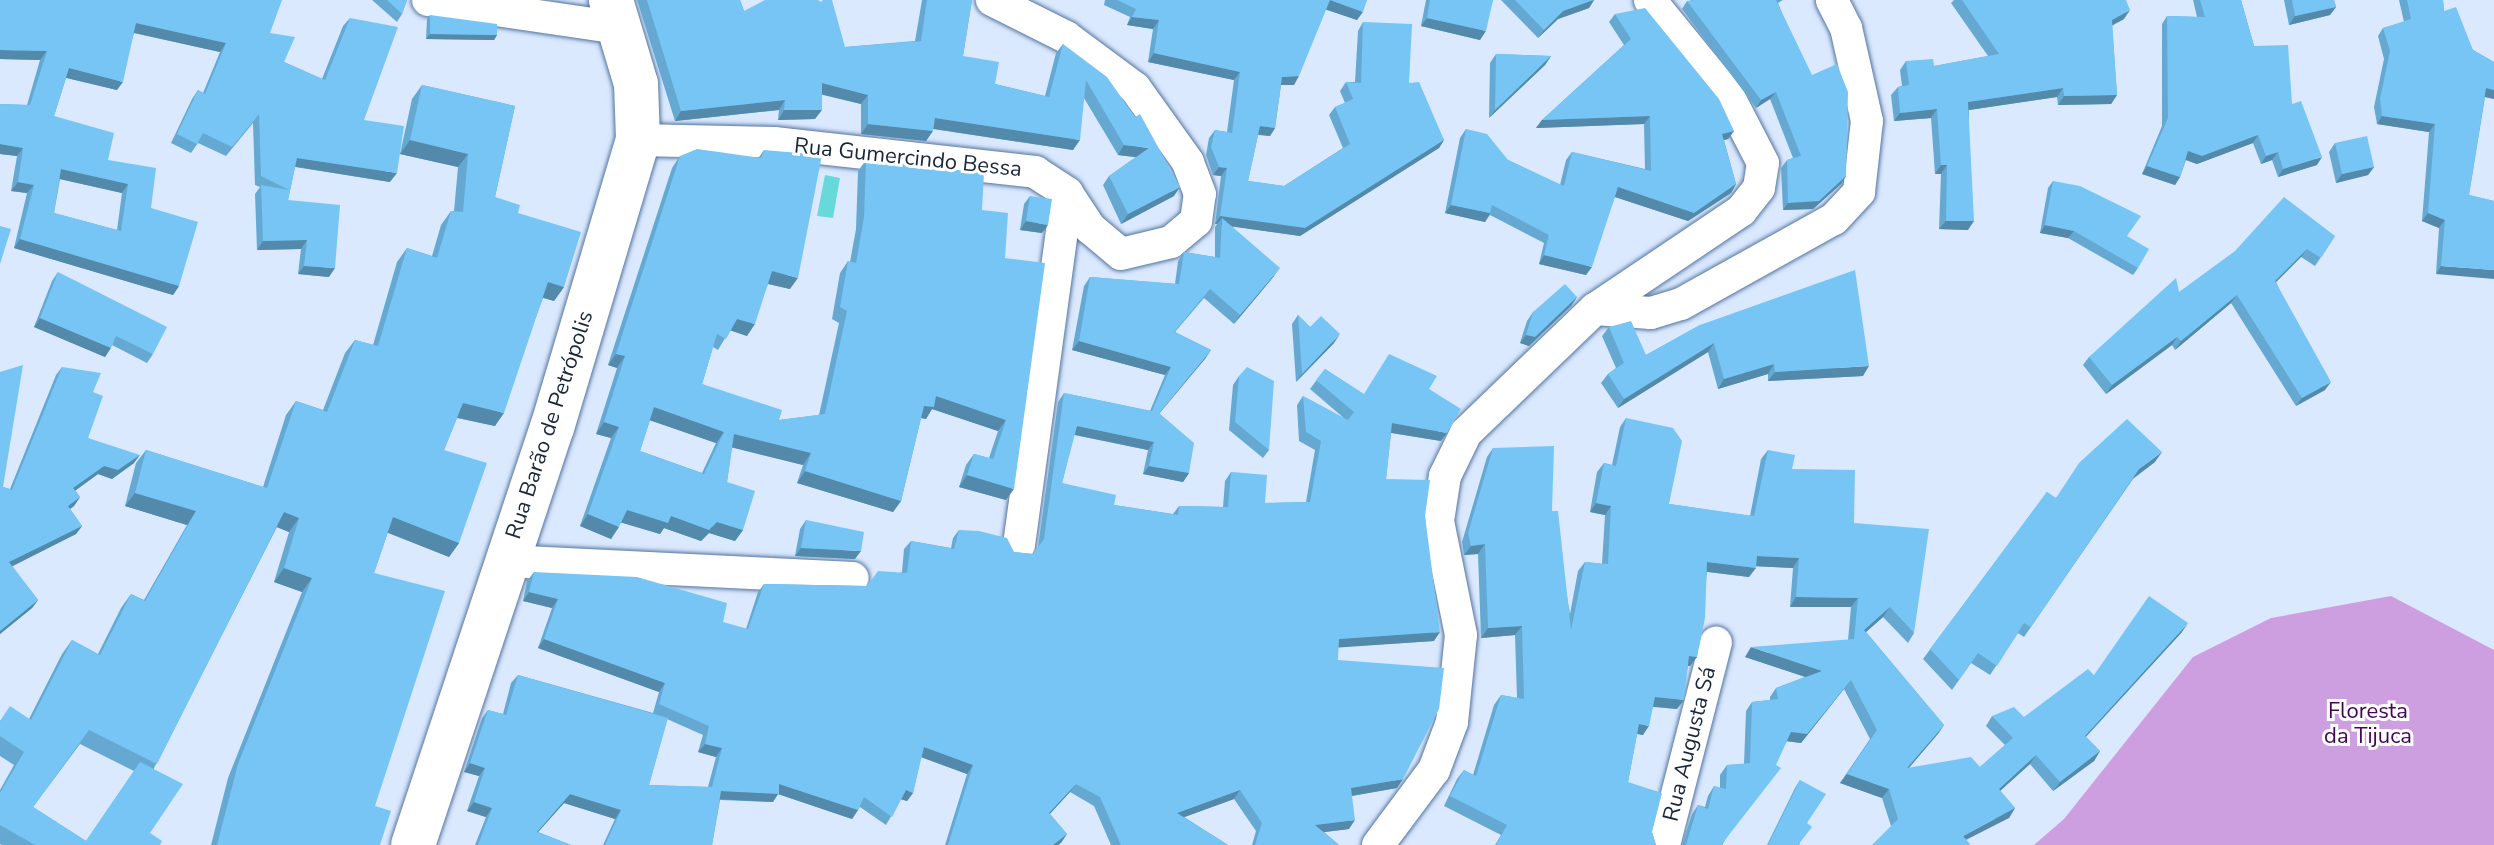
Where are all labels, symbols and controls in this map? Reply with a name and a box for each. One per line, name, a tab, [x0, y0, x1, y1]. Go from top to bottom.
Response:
street label: Rua Gumercindo Bessa	[793, 133, 1023, 183]
street label: Rua Barão de Petrópolis	[501, 308, 599, 542]
street label: Rua Augusta Sá	[1658, 664, 1722, 824]
park label: Floresta da Tijuca	[2324, 698, 2412, 750]

